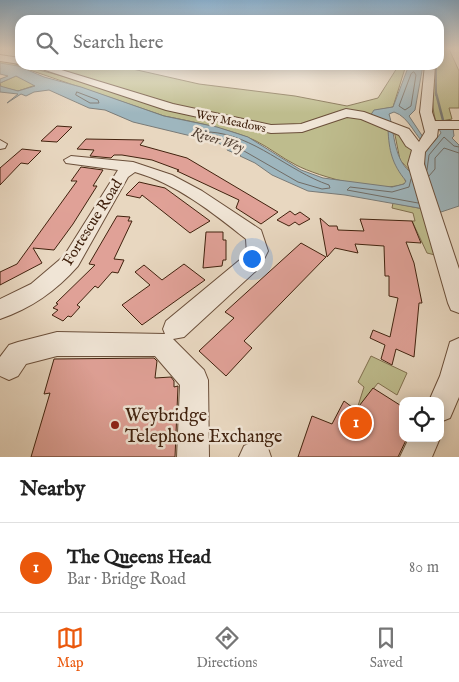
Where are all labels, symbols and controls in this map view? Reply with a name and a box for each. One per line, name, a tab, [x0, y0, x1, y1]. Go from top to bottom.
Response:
search box	[15, 15, 444, 70]
icon: search	[33, 29, 61, 57]
text: Search here	[73, 31, 164, 55]
street label: Wey Meadows	[194, 107, 267, 136]
water label: River Wey	[189, 123, 247, 157]
street label: Fortescue Road	[58, 175, 127, 269]
your location	[239, 246, 265, 272]
map controls	[399, 397, 444, 442]
button: locate	[399, 397, 444, 442]
pin: 1	[340, 404, 372, 442]
place label: Weybridge Telephone Exchange	[125, 405, 282, 449]
marker: Weybridge Telephone Exchange	[109, 419, 121, 431]
text: Nearby	[20, 476, 85, 503]
text: The Queens Head	[67, 546, 211, 570]
text: 1	[33, 558, 39, 578]
text: 80 m	[409, 558, 439, 578]
text: Bar · Bridge Road	[67, 570, 186, 590]
tab: Map	[56, 624, 84, 672]
tab: Directions	[196, 624, 257, 672]
tab: Saved	[370, 624, 403, 672]

